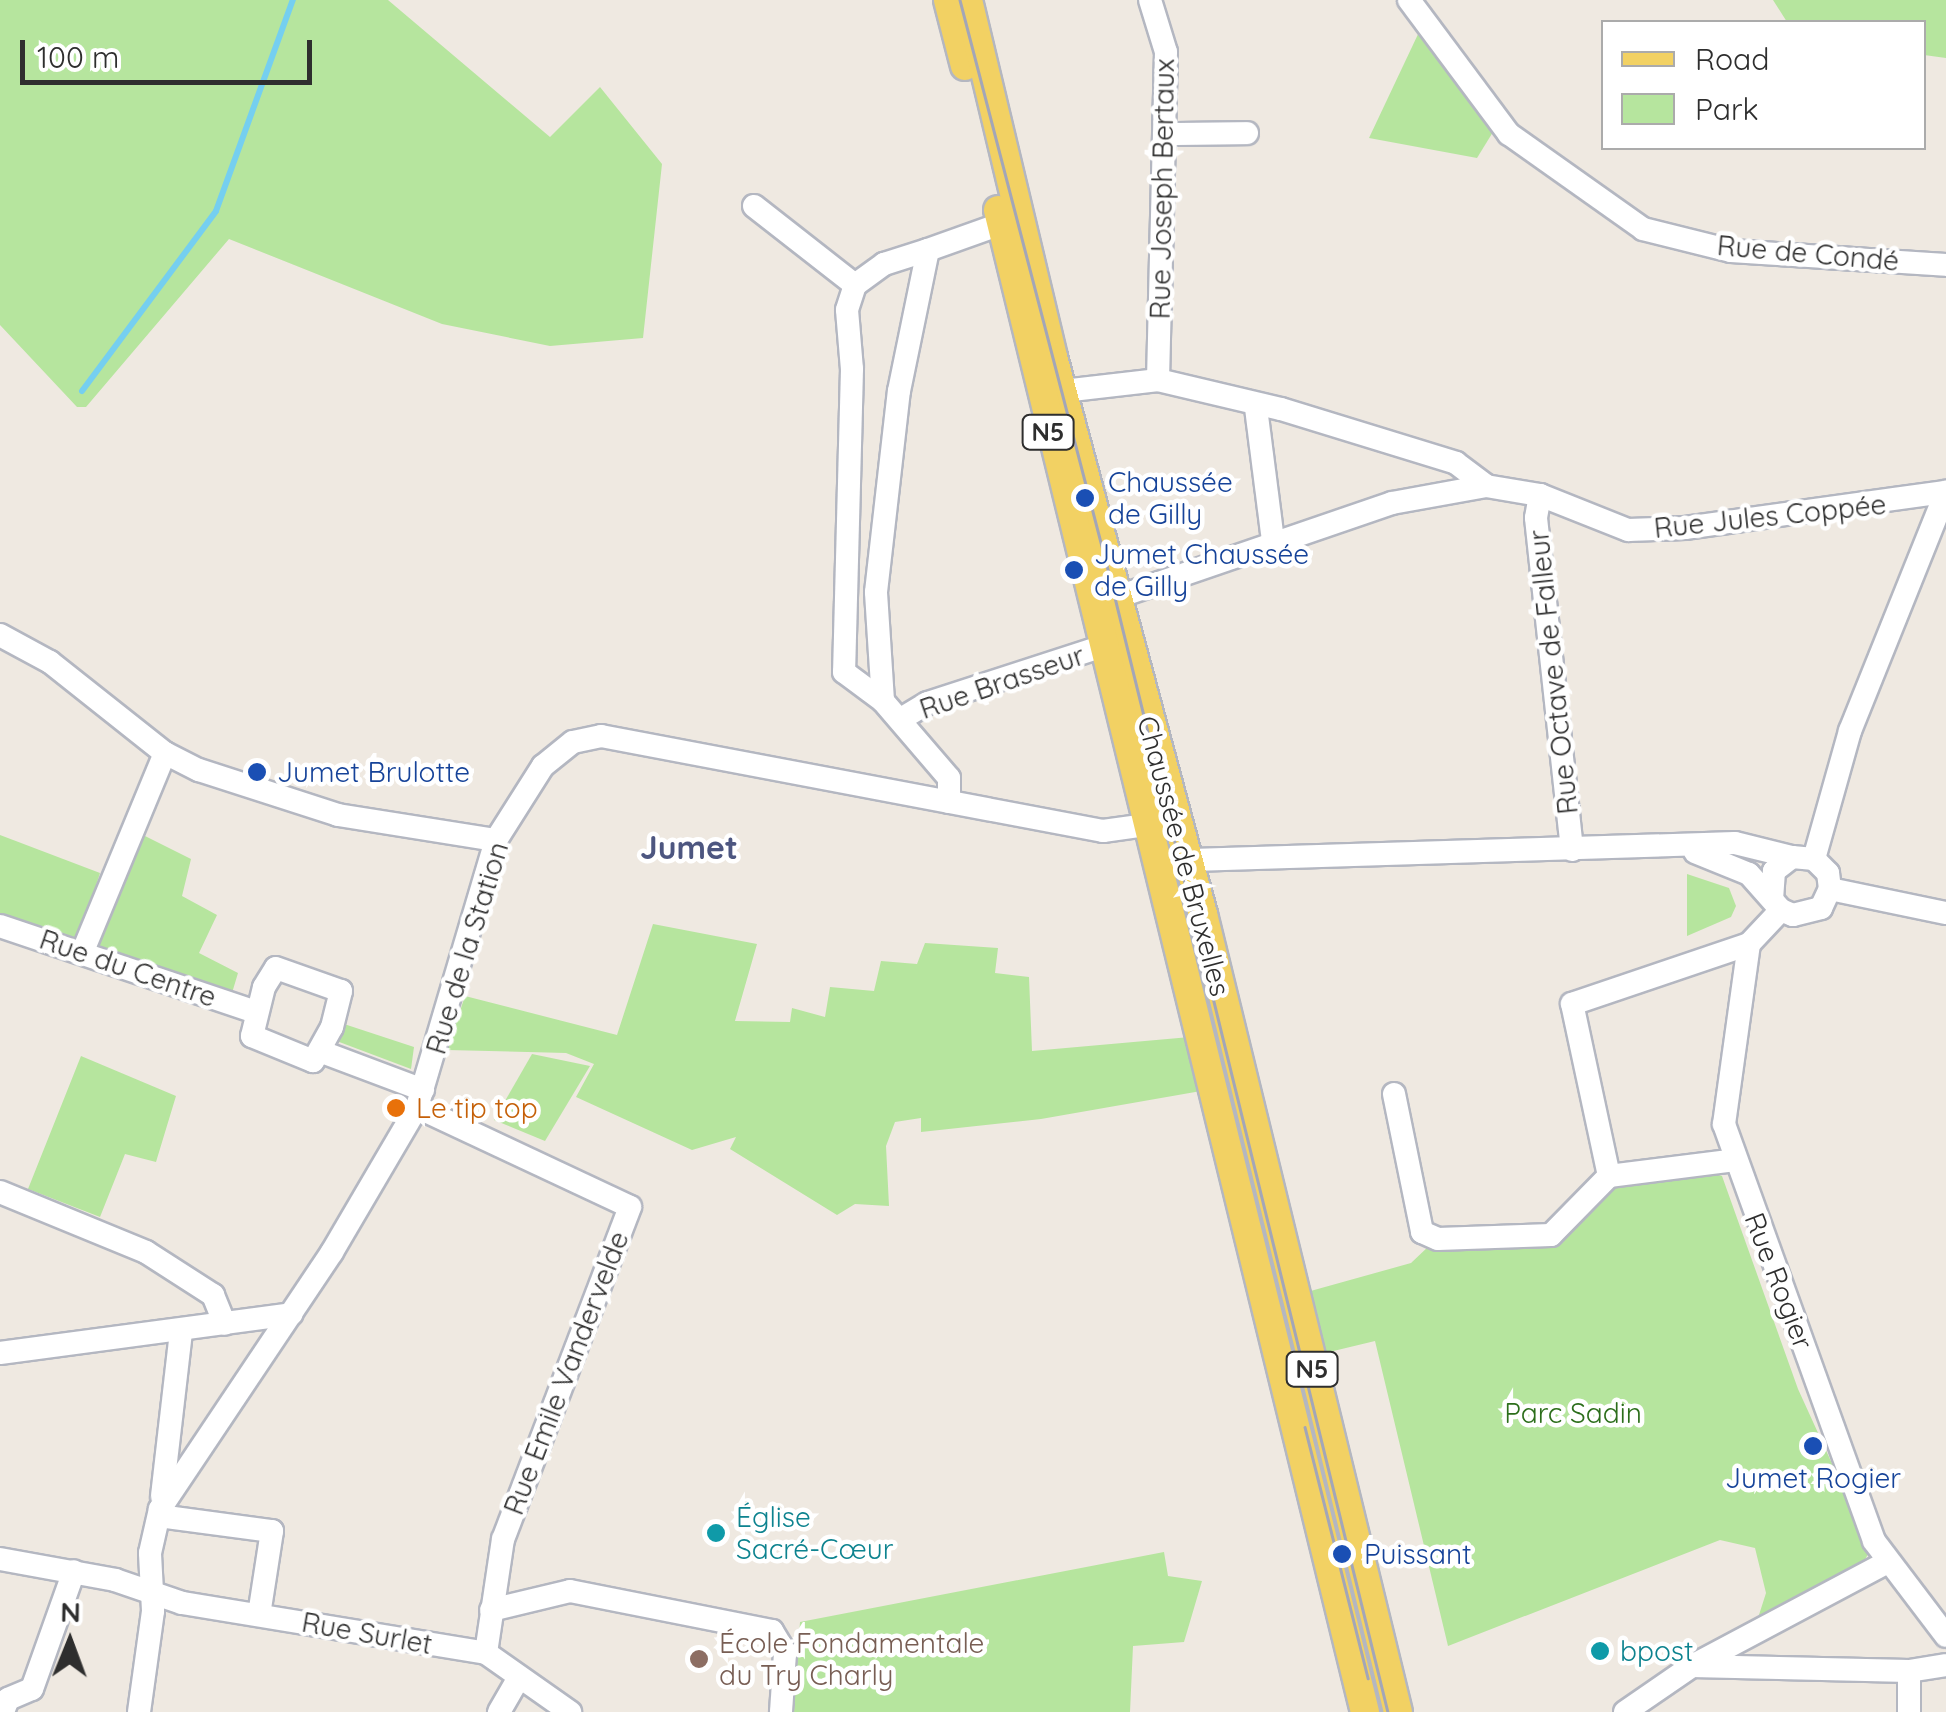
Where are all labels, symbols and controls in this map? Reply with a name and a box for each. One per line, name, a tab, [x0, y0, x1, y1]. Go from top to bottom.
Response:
scale bar	[25, 20, 318, 82]
legend	[1601, 20, 1926, 150]
text: 100 m	[37, 38, 119, 76]
text: Road	[1695, 40, 1769, 78]
street label: Rue Joseph Bertaux	[1143, 58, 1181, 320]
text: Park	[1695, 90, 1759, 128]
street label: Rue de Condé	[1716, 228, 1900, 278]
road number: N5	[1020, 412, 1076, 452]
place label: Chaussée de Gilly	[1108, 465, 1233, 531]
marker: Chaussée de Gilly	[1072, 485, 1098, 511]
street label: Rue Jules Coppée	[1652, 487, 1888, 545]
street label: Rue Octave de Falleur	[1521, 528, 1585, 816]
place label: Jumet Chaussée de Gilly	[1094, 537, 1309, 603]
marker: Jumet Chaussée de Gilly	[1063, 559, 1085, 581]
street label: Rue Brasseur	[915, 638, 1089, 726]
street label: Chaussée de Bruxelles	[1130, 712, 1238, 1000]
place label: Jumet Brulotte	[277, 755, 470, 789]
marker: Jumet Brulotte	[246, 761, 268, 783]
district label: Jumet	[640, 828, 738, 866]
street label: Rue de la Station	[419, 838, 515, 1058]
street label: Rue du Centre	[35, 922, 221, 1014]
place label: Le tip top	[416, 1091, 538, 1125]
marker: Le tip top	[385, 1097, 407, 1119]
street label: Rue Rogier	[1738, 1208, 1820, 1354]
street label: Rue Emile Vandervelde	[496, 1227, 636, 1519]
road number: N5	[1284, 1349, 1340, 1389]
park label: Parc Sadin	[1504, 1396, 1642, 1430]
marker: Jumet Rogier	[1802, 1435, 1824, 1457]
place label: Jumet Rogier	[1725, 1461, 1901, 1495]
place label: Église Sacré-Cœur	[736, 1500, 893, 1566]
marker: Église Sacré-Cœur	[705, 1522, 727, 1544]
place label: Puissant	[1364, 1537, 1472, 1571]
marker: Puissant	[1329, 1541, 1355, 1567]
north arrow	[20, 1592, 120, 1692]
text: N	[60, 1594, 81, 1629]
street label: Rue Surlet	[299, 1605, 435, 1661]
place label: École Fondamentale du Try Charly	[719, 1626, 984, 1692]
place label: bpost	[1620, 1634, 1693, 1668]
marker: bpost	[1589, 1640, 1611, 1662]
marker: École Fondamentale du Try Charly	[688, 1648, 710, 1670]

